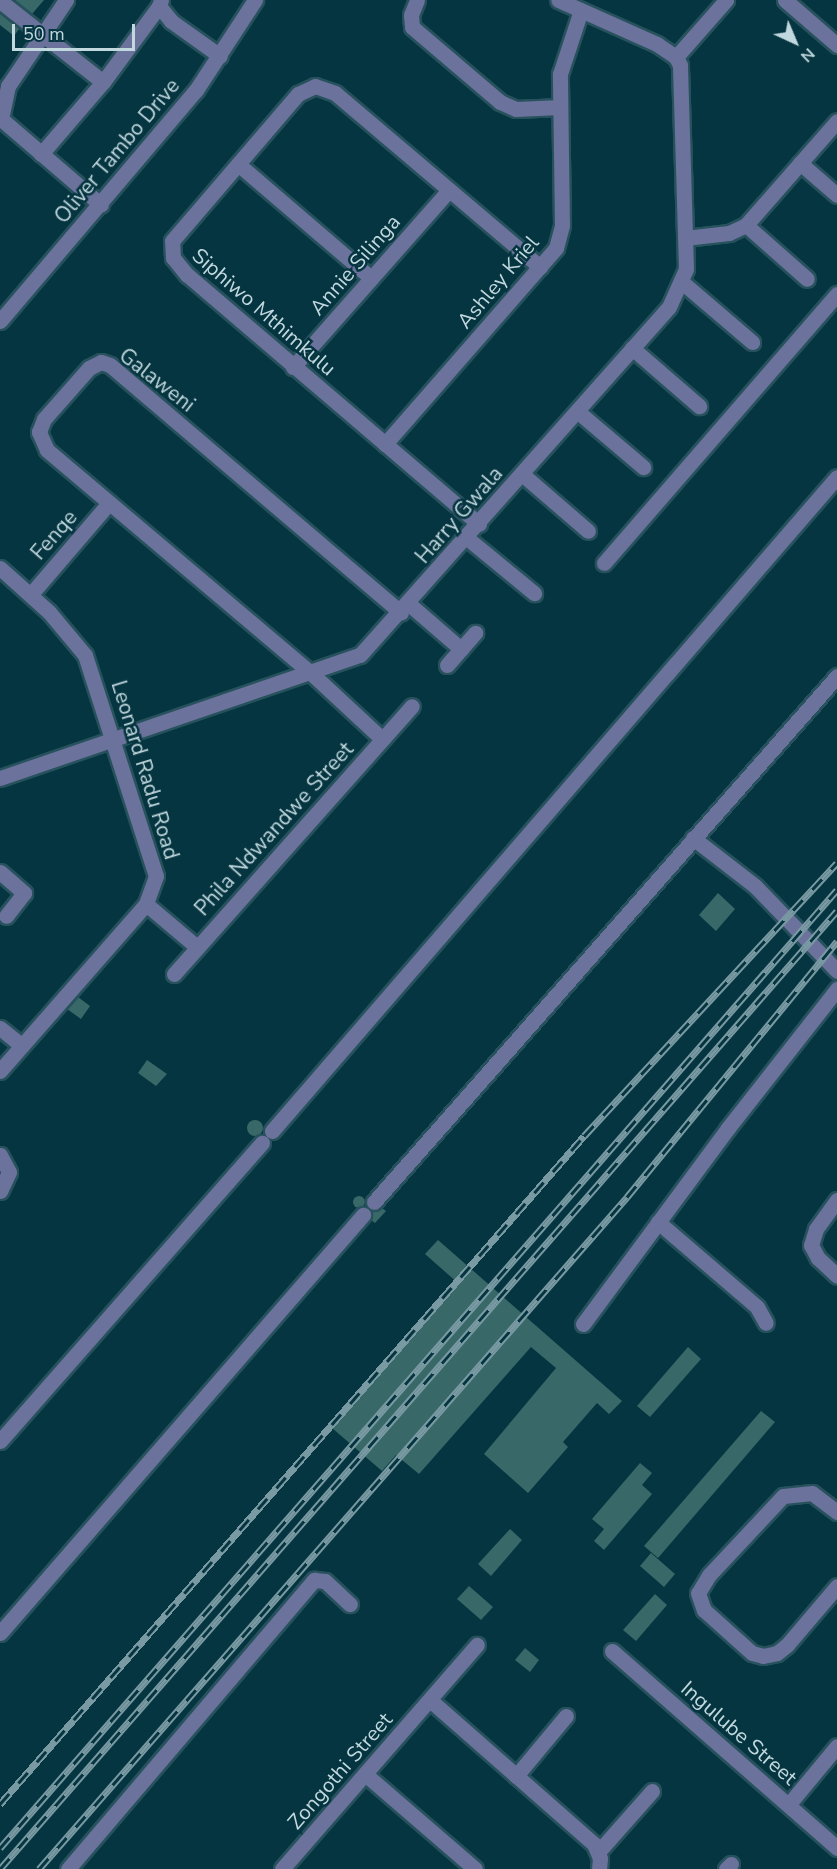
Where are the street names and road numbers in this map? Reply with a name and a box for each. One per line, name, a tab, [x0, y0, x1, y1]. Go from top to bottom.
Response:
street label: Oliver Tambo Drive	[49, 73, 185, 229]
street label: Annie Silinga	[305, 210, 405, 320]
street label: Ashley Kriel	[452, 230, 544, 334]
street label: Siphiwo Mthimkulu	[187, 243, 341, 381]
street label: Galaweni	[114, 343, 200, 417]
street label: Harry Gwala	[410, 461, 508, 569]
street label: Fenqe	[26, 505, 82, 565]
street label: Leonard Radu Road	[106, 678, 184, 862]
street label: Phila Ndwandwe Street	[189, 737, 359, 921]
street label: Ingulube Street	[676, 1676, 802, 1790]
street label: Zongothi Street	[282, 1707, 398, 1835]

